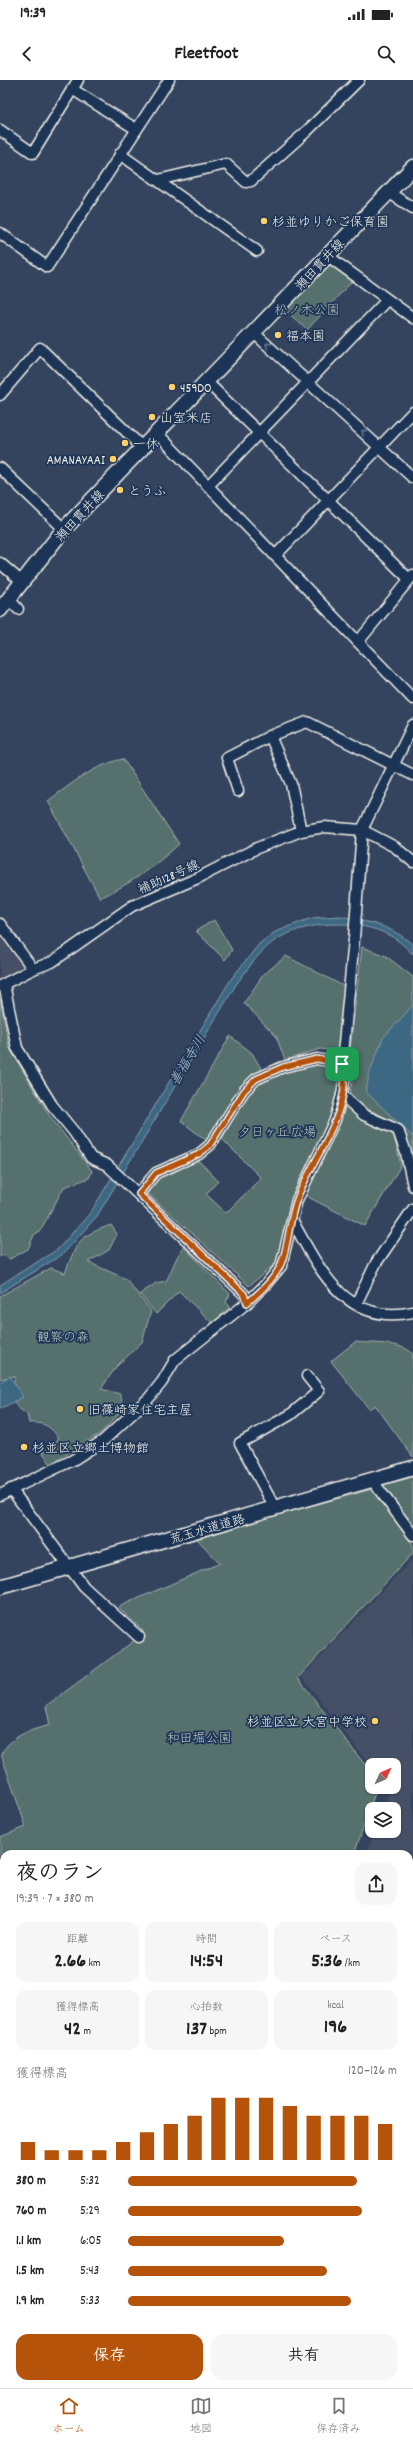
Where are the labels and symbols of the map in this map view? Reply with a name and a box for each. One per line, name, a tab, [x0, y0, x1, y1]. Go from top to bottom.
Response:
place label: 杉並ゆりかご保育園	[272, 214, 389, 233]
marker: 杉並ゆりかご保育園	[259, 216, 269, 226]
street label: 瀬田貫井線	[292, 235, 351, 296]
park label: 松ノ木公園	[274, 302, 340, 321]
place label: 福本園	[286, 328, 325, 347]
marker: 福本園	[273, 330, 283, 340]
one-way arrow	[265, 342, 273, 350]
place label: 459DO	[180, 380, 212, 399]
marker: 459DO	[167, 382, 177, 392]
place label: 山室米店	[160, 410, 212, 429]
marker: 山室米店	[147, 412, 157, 422]
one-way arrow	[361, 430, 369, 437]
place label: 一休	[133, 436, 159, 455]
marker: 一休	[120, 438, 130, 448]
place label: AMANAYAAI	[47, 452, 105, 471]
marker: AMANAYAAI	[108, 454, 118, 464]
place label: とうふ	[128, 483, 166, 502]
marker: とうふ	[115, 485, 125, 495]
street label: 瀬田貫井線	[52, 486, 111, 547]
street label: 補助128号線	[135, 856, 204, 900]
water label: 善福寺川	[166, 1032, 212, 1090]
pin	[325, 1047, 359, 1081]
park label: 夕日ヶ丘広場	[238, 1124, 316, 1143]
park label: 観察の森	[37, 1329, 89, 1348]
place label: 旧篠崎家住宅主屋	[88, 1402, 192, 1421]
marker: 旧篠崎家住宅主屋	[75, 1404, 85, 1414]
place label: 杉並区立郷土博物館	[32, 1440, 149, 1459]
marker: 杉並区立郷土博物館	[19, 1442, 29, 1452]
street label: 荒玉水道道路	[168, 1511, 248, 1550]
place label: 杉並区立 大宮中学校	[247, 1714, 367, 1733]
marker: 杉並区立 大宮中学校	[370, 1716, 380, 1726]
park label: 和田堀公園	[166, 1730, 232, 1749]
north arrow	[365, 1758, 401, 1794]

